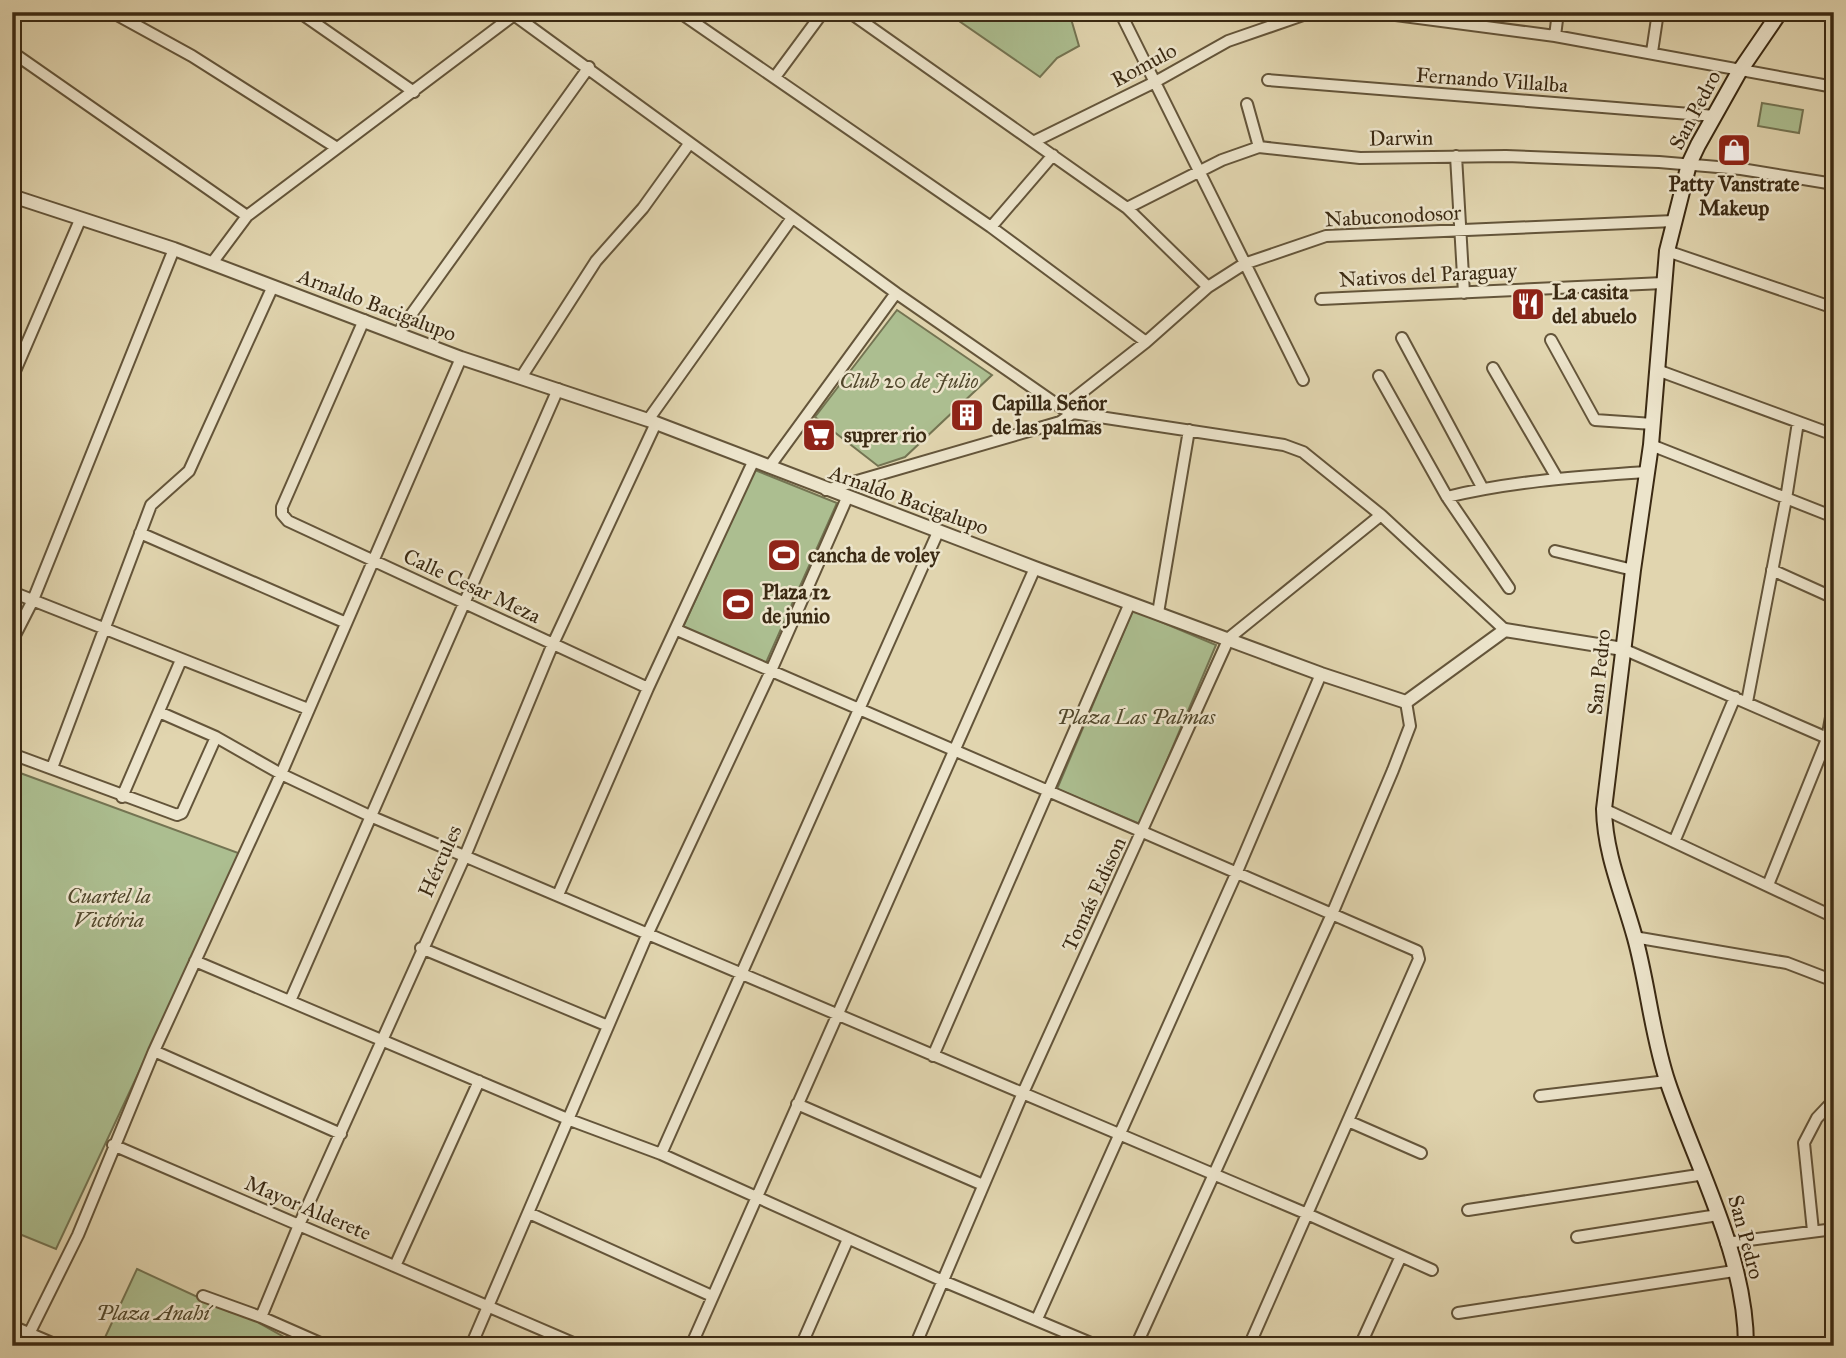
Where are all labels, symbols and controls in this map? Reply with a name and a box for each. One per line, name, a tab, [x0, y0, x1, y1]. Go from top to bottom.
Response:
street label: Romulo	[1107, 37, 1181, 93]
street label: Fernando Villalba	[1415, 62, 1569, 98]
street label: San Pedro	[1663, 66, 1727, 154]
street label: Darwin	[1369, 124, 1433, 152]
shop icon: Patty Vanstrate Makeup	[1715, 131, 1753, 169]
place label: Patty Vanstrate Makeup	[1669, 171, 1800, 221]
street label: Nabuconodosor	[1324, 199, 1462, 233]
street label: Nativos del Paraguay	[1338, 257, 1519, 293]
street label: Arnaldo Bacigalupo	[293, 262, 460, 347]
place label: La casita del abuelo	[1552, 279, 1637, 329]
restaurant icon: La casita del abuelo	[1509, 285, 1547, 323]
park label: Club 20 de Julio	[840, 368, 979, 394]
place label: Capilla Señor de las palmas	[992, 390, 1108, 440]
building icon: Capilla Señor de las palmas	[948, 396, 986, 434]
supermarket icon: suprer rio	[800, 416, 838, 454]
place label: suprer rio	[844, 422, 927, 448]
street label: Arnaldo Bacigalupo	[825, 459, 992, 541]
sports icon: cancha de voley	[765, 536, 803, 574]
place label: cancha de voley	[808, 542, 941, 568]
street label: Calle Cesar Meza	[399, 543, 545, 629]
place label: Plaza 12 de junio	[762, 579, 831, 629]
sports icon: Plaza 12 de junio	[719, 585, 757, 623]
street label: San Pedro	[1582, 628, 1616, 716]
park label: Plaza Las Palmas	[1057, 704, 1216, 730]
street label: Hércules	[413, 821, 467, 901]
street label: Tomás Edison	[1056, 833, 1132, 955]
park label: Cuartel la Victória	[67, 883, 151, 933]
street label: Mayor Alderete	[241, 1170, 375, 1246]
street label: San Pedro	[1722, 1192, 1770, 1282]
park label: Plaza Anahí	[96, 1300, 214, 1326]

